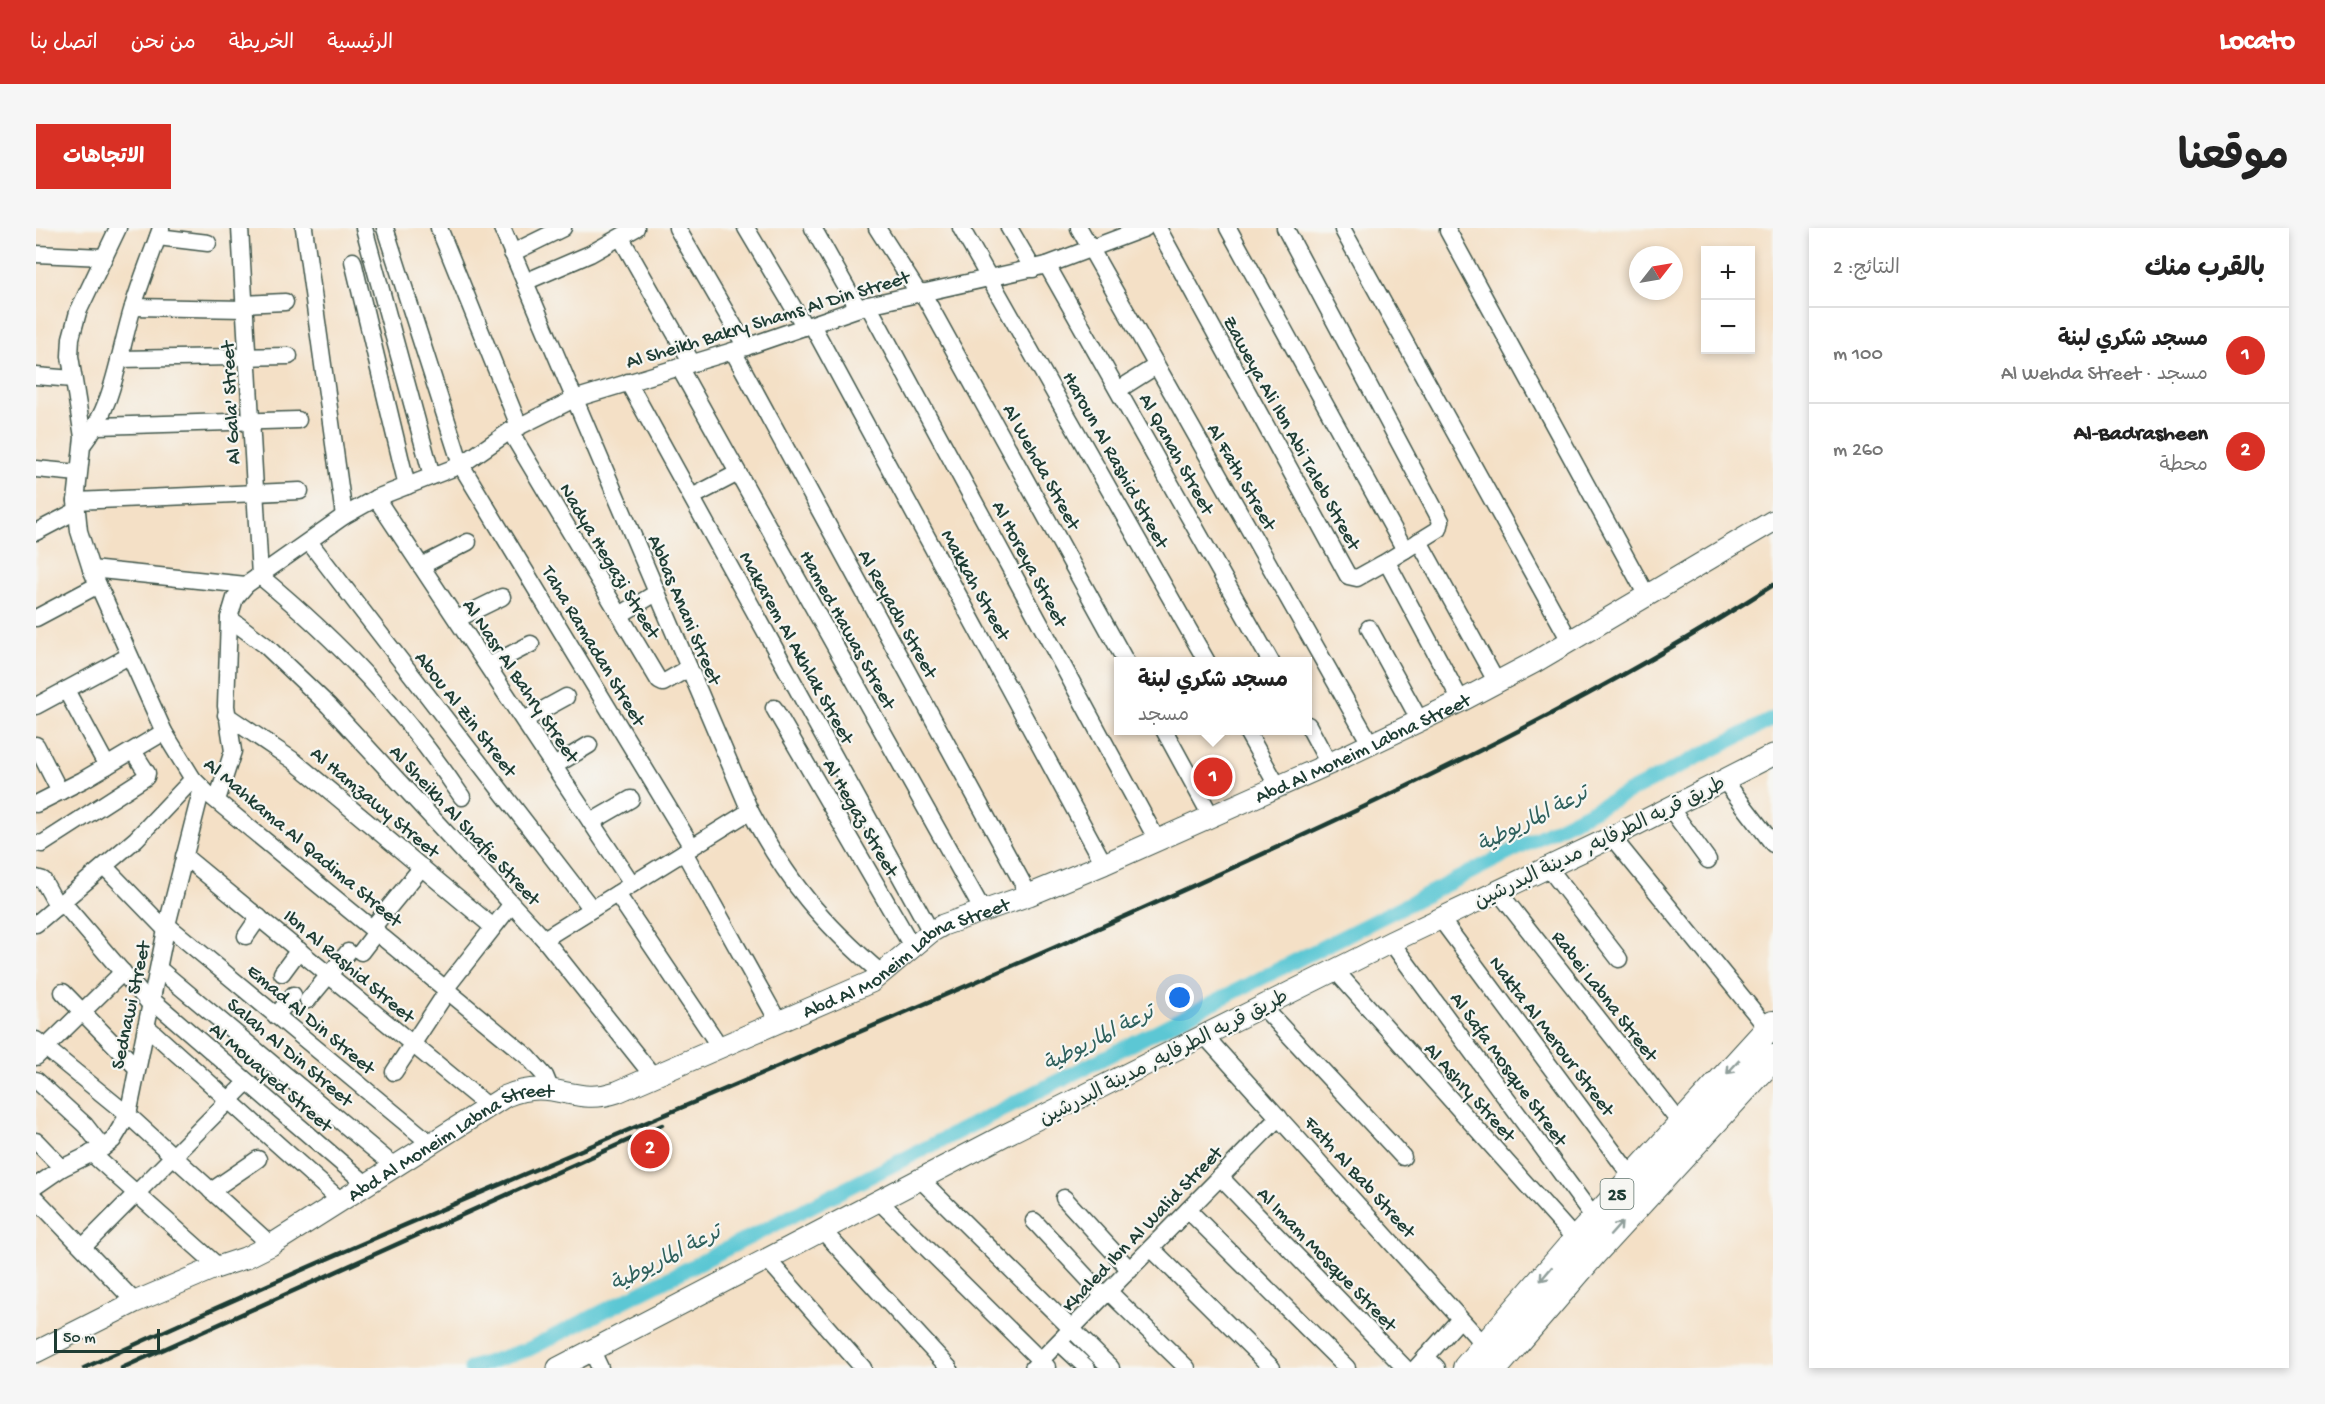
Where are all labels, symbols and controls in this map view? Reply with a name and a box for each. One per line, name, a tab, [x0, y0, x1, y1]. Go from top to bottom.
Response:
text: Locato	[2219, 26, 2295, 59]
text: اتصل بنا	[30, 32, 98, 57]
text: من نحن	[131, 32, 196, 57]
text: الخريطة	[229, 32, 294, 57]
text: الرئيسية	[327, 32, 393, 57]
button: الاتجاهات	[36, 124, 171, 189]
text: موقعنا	[2178, 136, 2289, 185]
north arrow	[1629, 246, 1683, 300]
map controls	[1701, 246, 1755, 354]
button: +	[1701, 246, 1755, 300]
text: بالقرب منك	[2145, 255, 2265, 286]
text: النتائج: 2	[1833, 258, 1900, 281]
street label: Al Sheikh Bakry Shams Al Din Street	[624, 267, 914, 376]
button: −	[1701, 300, 1755, 354]
street label: Zaweya Ali Ibn Abi Taleb Street	[1216, 313, 1365, 556]
text: مسجد شكري لبنة	[2058, 328, 2208, 354]
street label: Al Gala' Street	[218, 339, 247, 465]
text: 100 m	[1833, 344, 1883, 367]
text: 1	[2241, 344, 2250, 367]
text: مسجد · Al Wehda Street	[2001, 364, 2208, 387]
street label: Haroun Al Rashid Street	[1056, 368, 1173, 555]
street label: Al Qanah Street	[1132, 390, 1219, 521]
street label: Al Wehda Street	[996, 401, 1085, 536]
street label: Al Fath Street	[1200, 420, 1281, 537]
text: Al-Badrasheen	[2074, 422, 2208, 448]
text: 260 m	[1833, 440, 1883, 463]
text: 2	[2241, 440, 2250, 463]
text: محطة	[2160, 455, 2208, 478]
street label: Nadya Hegazi Street	[553, 480, 664, 645]
street label: Al Horeya Street	[985, 498, 1072, 633]
street label: Makkah Street	[934, 526, 1015, 647]
street label: Abbas Anani Street	[641, 532, 725, 690]
street label: Al Reyadh Street	[851, 546, 942, 685]
street label: Hamed Hawas Street	[793, 547, 900, 716]
street label: Makarem Al Akhlak Street	[732, 549, 858, 750]
street label: Taha Ramadan Street	[535, 562, 650, 733]
street label: Al Nasr Al Bahry Street	[456, 596, 583, 770]
street label: Abou Al Zin Street	[408, 648, 521, 784]
popup	[1114, 657, 1312, 735]
text: مسجد شكري لبنة	[1138, 669, 1288, 695]
street label: Abd Al Moneim Labna Street	[1252, 689, 1477, 810]
text: مسجد	[1138, 705, 1189, 728]
street label: Al Sheikh Al Shafie Street	[383, 741, 545, 913]
street label: Al Hamzawy Street	[305, 743, 444, 865]
street label: Al Mahkama Al Qadima Street	[198, 754, 407, 935]
pin: 1	[1194, 754, 1232, 800]
street label: Al Hegaz Street	[816, 756, 903, 883]
street label: طريق قريه الطرفايه, مدينة البدرشين	[1471, 772, 1730, 915]
water label: ترعة الماريوطية	[1474, 780, 1597, 860]
street label: Abd Al Moneim Labna Street	[800, 894, 1015, 1025]
street label: Ibn Al Rashid Street	[277, 906, 419, 1030]
street label: Rabei Labna Street	[1545, 927, 1662, 1068]
street label: Sednawi Street	[108, 938, 158, 1072]
street label: Nakta Al Merour Street	[1483, 953, 1619, 1123]
street label: Emad Al Din Street	[241, 960, 380, 1082]
your location	[1165, 983, 1194, 1012]
street label: طريق قريه الطرفايه, مدينة البدرشين	[1036, 985, 1293, 1132]
street label: Al Safa Mosque Street	[1444, 989, 1572, 1153]
street label: Salah Al Din Street	[221, 994, 358, 1114]
water label: ترعة الماريوطية	[1040, 999, 1163, 1079]
street label: Al Mouayed Street	[203, 1019, 337, 1140]
street label: Al Ashry Street	[1418, 1039, 1520, 1149]
one-way arrow	[1726, 1059, 1740, 1074]
street label: Abd Al Moneim Labna Street	[344, 1081, 557, 1208]
street label: Fath Al Bab Street	[1297, 1112, 1420, 1245]
pin: 2	[630, 1126, 670, 1172]
street label: Khaled Ibn Al Walid Street	[1058, 1142, 1230, 1318]
road number: 25	[1600, 1179, 1634, 1209]
street label: Al Imam Mosque Street	[1251, 1184, 1401, 1339]
water label: ترعة الماريوطية	[607, 1219, 730, 1299]
one-way arrow	[1609, 1221, 1623, 1236]
one-way arrow	[1539, 1266, 1553, 1281]
scale bar	[54, 1326, 160, 1354]
text: 50 m	[63, 1330, 96, 1349]

